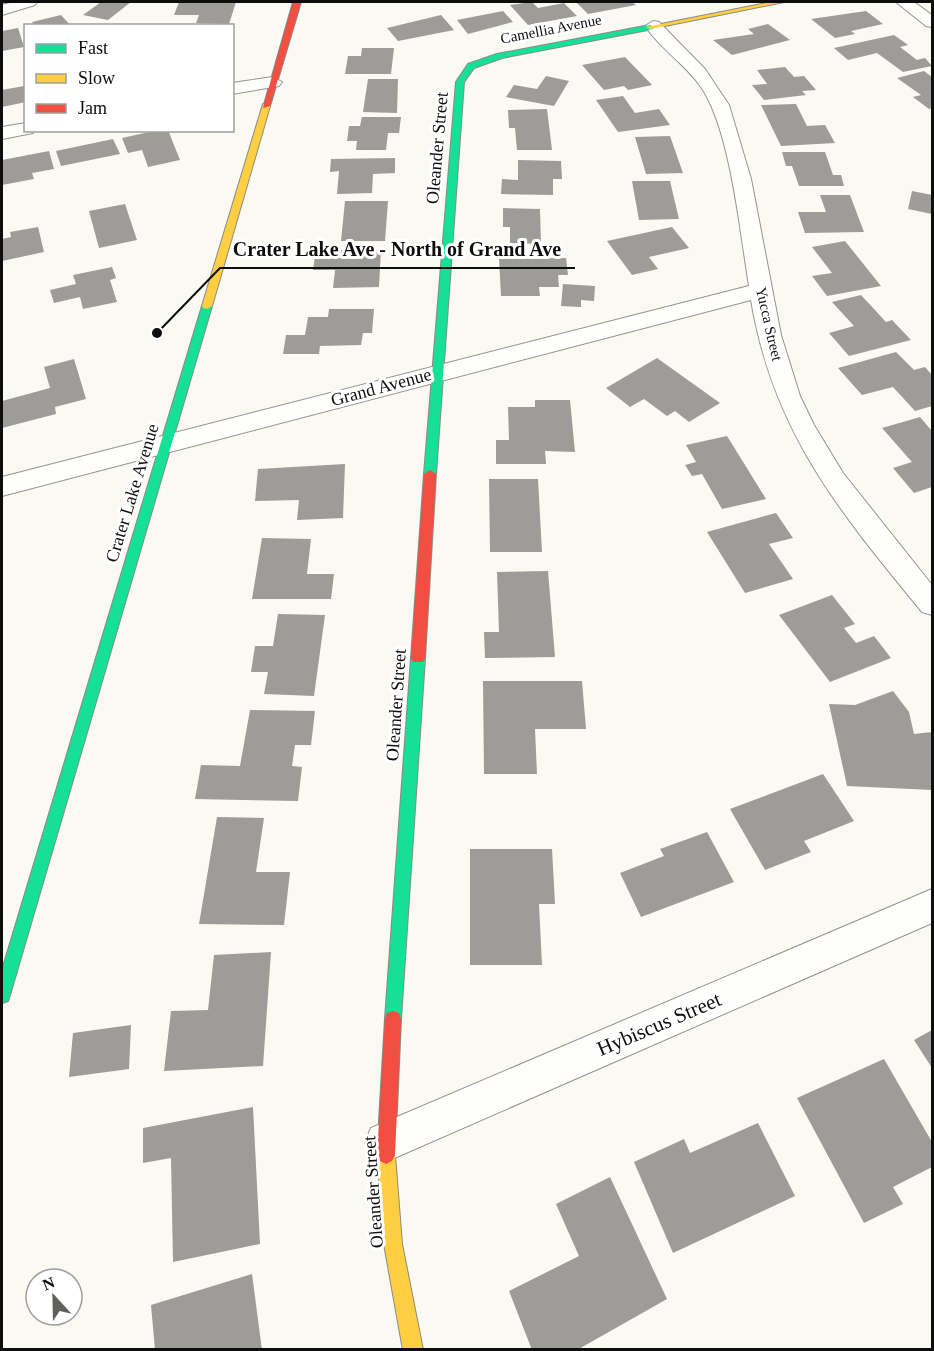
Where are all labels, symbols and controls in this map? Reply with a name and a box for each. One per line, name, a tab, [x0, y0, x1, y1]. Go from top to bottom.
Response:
street label: Camellia Avenue	[499, 11, 603, 47]
legend	[24, 24, 234, 132]
text: Fast	[78, 38, 108, 58]
text: Slow	[78, 68, 115, 88]
street label: Oleander Street	[422, 91, 452, 205]
text: Jam	[78, 98, 107, 118]
callout: Crater Lake Ave - North of Grand Ave	[220, 230, 575, 268]
text: Crater Lake Ave - North of Grand Ave	[233, 238, 561, 260]
street label: Yucca Street	[753, 285, 785, 363]
street label: Grand Avenue	[329, 364, 433, 410]
street label: Crater Lake Avenue	[101, 421, 163, 565]
street label: Oleander Street	[382, 648, 410, 762]
street label: Hybiscus Street	[593, 987, 725, 1061]
street label: Oleander Street	[359, 1135, 387, 1249]
north arrow	[24, 1267, 84, 1327]
text: N	[40, 1273, 58, 1294]

